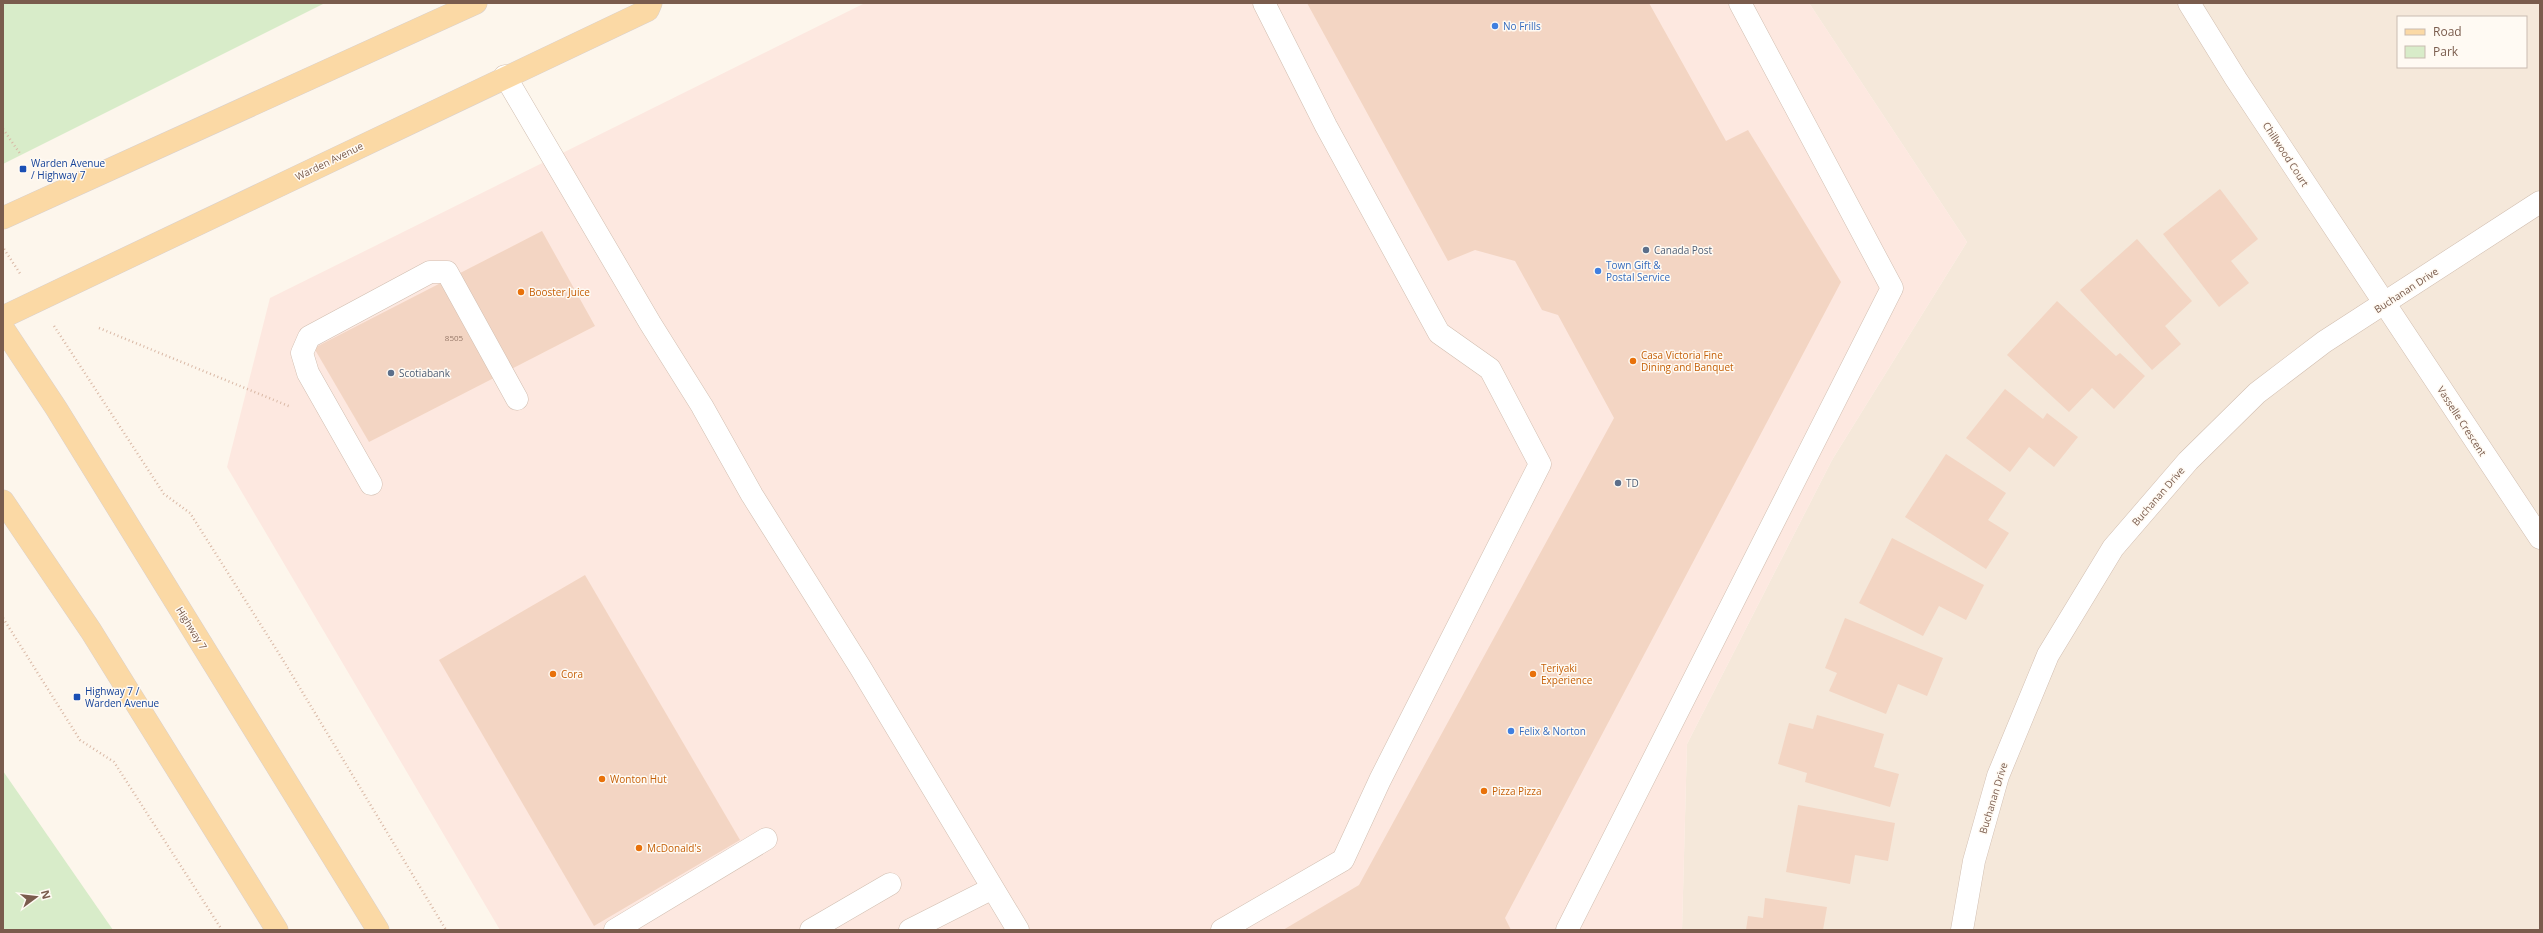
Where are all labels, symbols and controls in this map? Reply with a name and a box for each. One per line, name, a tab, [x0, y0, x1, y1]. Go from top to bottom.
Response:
legend	[2397, 16, 2527, 68]
place label: No Frills	[1503, 19, 1541, 33]
marker: No Frills	[1490, 21, 1500, 31]
text: Road	[2433, 23, 2462, 40]
text: Park	[2433, 43, 2459, 60]
street label: Chillwood Court	[2260, 119, 2312, 189]
street label: Warden Avenue	[293, 138, 366, 184]
place label: Warden Avenue / Highway 7	[31, 156, 106, 182]
marker: Warden Avenue / Highway 7	[18, 164, 28, 174]
place label: Canada Post	[1654, 243, 1713, 257]
marker: Canada Post	[1641, 245, 1651, 255]
place label: Town Gift & Postal Service	[1606, 258, 1671, 284]
street label: Buchanan Drive	[2371, 264, 2441, 316]
marker: Town Gift & Postal Service	[1593, 266, 1603, 276]
place label: Booster Juice	[529, 285, 590, 299]
marker: Booster Juice	[516, 287, 526, 297]
house number: 8505	[445, 332, 464, 343]
place label: Casa Victoria Fine Dining and Banquet	[1641, 348, 1734, 374]
marker: Casa Victoria Fine Dining and Banquet	[1628, 356, 1638, 366]
place label: Scotiabank	[399, 366, 451, 380]
marker: Scotiabank	[386, 368, 396, 378]
street label: Vasselle Crescent	[2434, 383, 2490, 459]
street label: Buchanan Drive	[2128, 463, 2188, 529]
place label: TD	[1626, 476, 1639, 490]
marker: TD	[1613, 478, 1623, 488]
street label: Highway 7	[173, 604, 211, 652]
place label: Teriyaki Experience	[1541, 661, 1593, 687]
place label: Cora	[561, 667, 583, 681]
marker: Cora	[548, 669, 558, 679]
marker: Teriyaki Experience	[1528, 669, 1538, 679]
place label: Highway 7 / Warden Avenue	[85, 684, 160, 710]
marker: Highway 7 / Warden Avenue	[72, 692, 82, 702]
place label: Felix & Norton	[1519, 724, 1586, 738]
marker: Felix & Norton	[1506, 726, 1516, 736]
street label: Buchanan Drive	[1975, 760, 2011, 835]
place label: Wonton Hut	[610, 772, 667, 786]
marker: Wonton Hut	[597, 774, 607, 784]
place label: Pizza Pizza	[1492, 784, 1542, 798]
marker: Pizza Pizza	[1479, 786, 1489, 796]
place label: McDonald's	[647, 841, 702, 855]
marker: McDonald's	[634, 843, 644, 853]
north arrow	[16, 877, 56, 917]
text: N	[38, 888, 55, 901]

